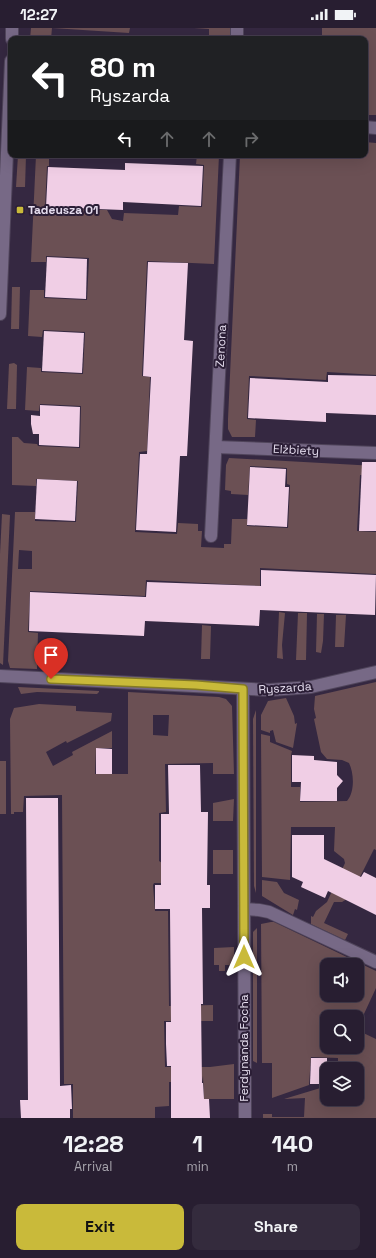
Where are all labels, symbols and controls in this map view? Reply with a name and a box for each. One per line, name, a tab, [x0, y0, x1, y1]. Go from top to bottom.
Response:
text: 12:27	[20, 5, 57, 24]
text: 80 m	[90, 49, 156, 85]
icon: left	[24, 52, 76, 104]
text: Ryszarda	[90, 84, 170, 107]
icon: left	[114, 128, 136, 150]
icon: ahead	[156, 128, 178, 150]
icon: ahead	[198, 128, 220, 150]
icon: right	[240, 128, 262, 150]
place label: Tadeusza 01	[28, 202, 99, 218]
marker: Tadeusza 01	[15, 205, 25, 215]
street label: Zenona	[212, 324, 230, 368]
street label: Elżbiety	[272, 441, 320, 459]
pin	[34, 638, 68, 679]
icon: arrive	[40, 644, 62, 666]
street label: Ryszarda	[258, 678, 312, 698]
position arrow	[223, 936, 265, 978]
map controls	[320, 958, 364, 1106]
button: sound	[320, 958, 364, 1002]
street label: Ferdynanda Focha	[236, 994, 252, 1102]
button: search	[320, 1010, 364, 1054]
button: layers	[320, 1062, 364, 1106]
text: 12:28	[63, 1128, 124, 1159]
text: 1	[192, 1128, 203, 1159]
text: 140	[272, 1128, 313, 1159]
text: Arrival	[74, 1158, 113, 1175]
text: min	[186, 1158, 209, 1175]
text: m	[287, 1158, 298, 1175]
button: Exit	[16, 1204, 184, 1250]
button: Share	[192, 1204, 360, 1250]

